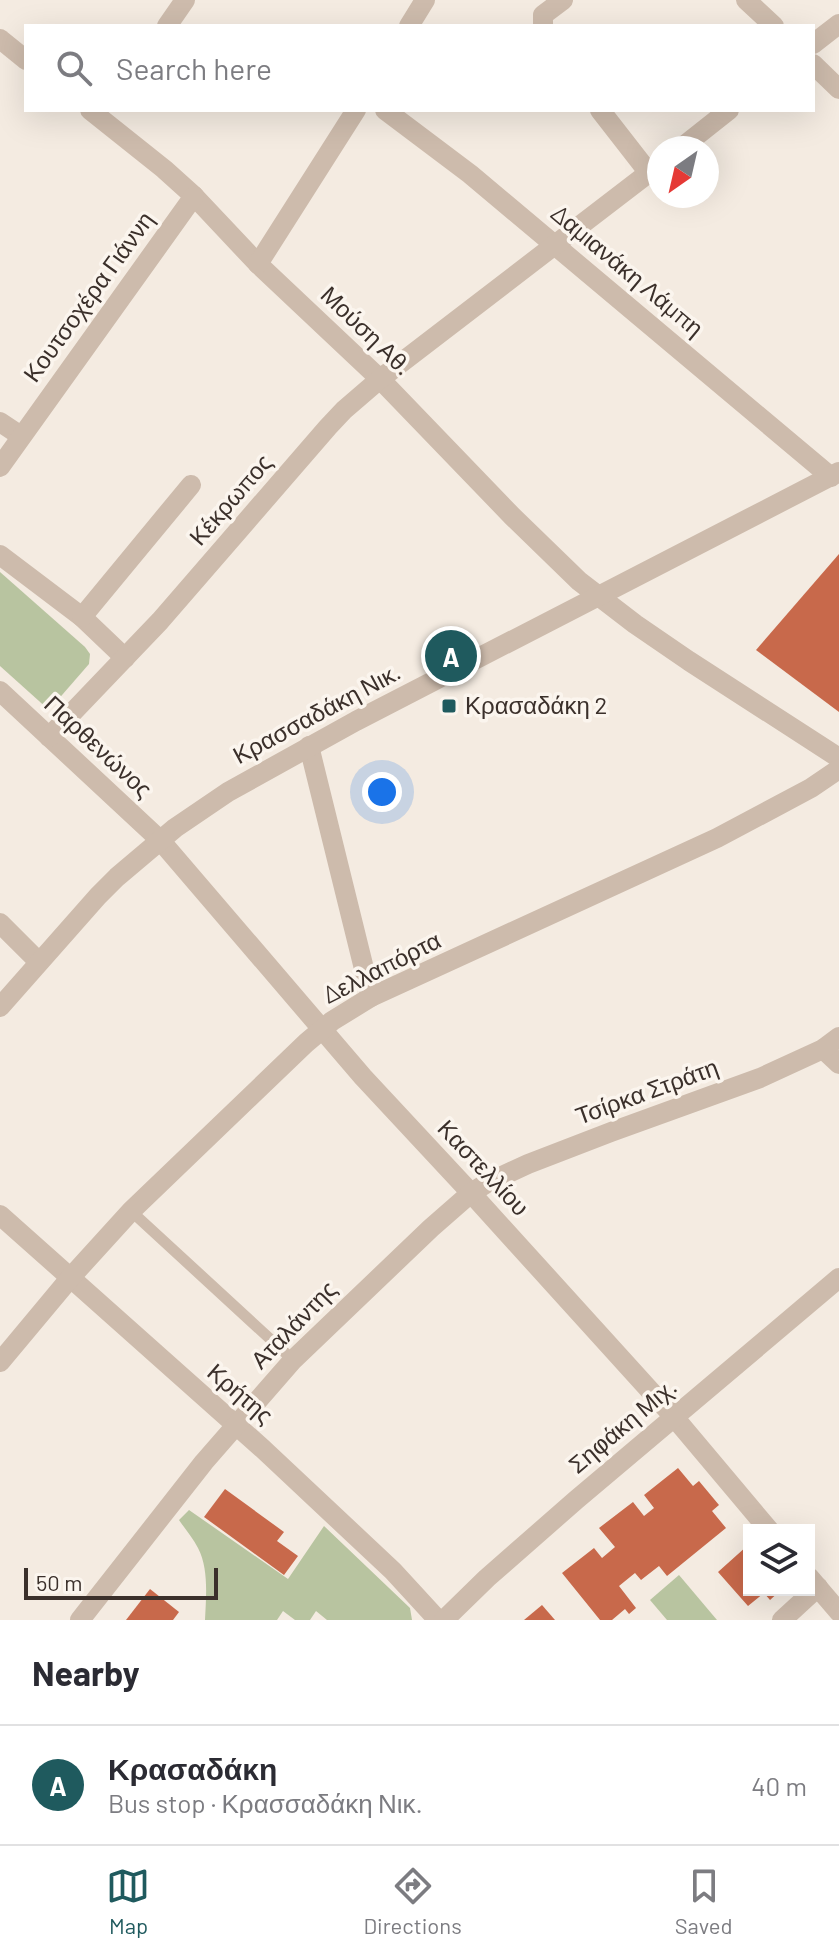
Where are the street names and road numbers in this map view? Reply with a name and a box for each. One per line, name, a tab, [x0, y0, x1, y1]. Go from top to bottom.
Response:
street label: Δαμιανάκη Λάμπη	[546, 198, 710, 342]
street label: Κουτσοχέρα Γιάννη	[16, 205, 159, 387]
street label: Μούση Αθ.	[315, 279, 419, 380]
street label: Κέκρωπος	[182, 447, 277, 551]
street label: Κρασσαδάκη Νικ.	[227, 656, 405, 769]
street label: Παρθενώνος	[39, 689, 159, 803]
street label: Δελλαπόρτα	[317, 924, 445, 1009]
street label: Τσίρκα Στράτη	[571, 1051, 722, 1130]
street label: Καστελλίου	[432, 1113, 536, 1221]
street label: Αταλάντης	[244, 1274, 342, 1374]
street label: Κρήτης	[202, 1357, 280, 1429]
street label: Σηφάκη Μιχ.	[562, 1371, 682, 1479]

